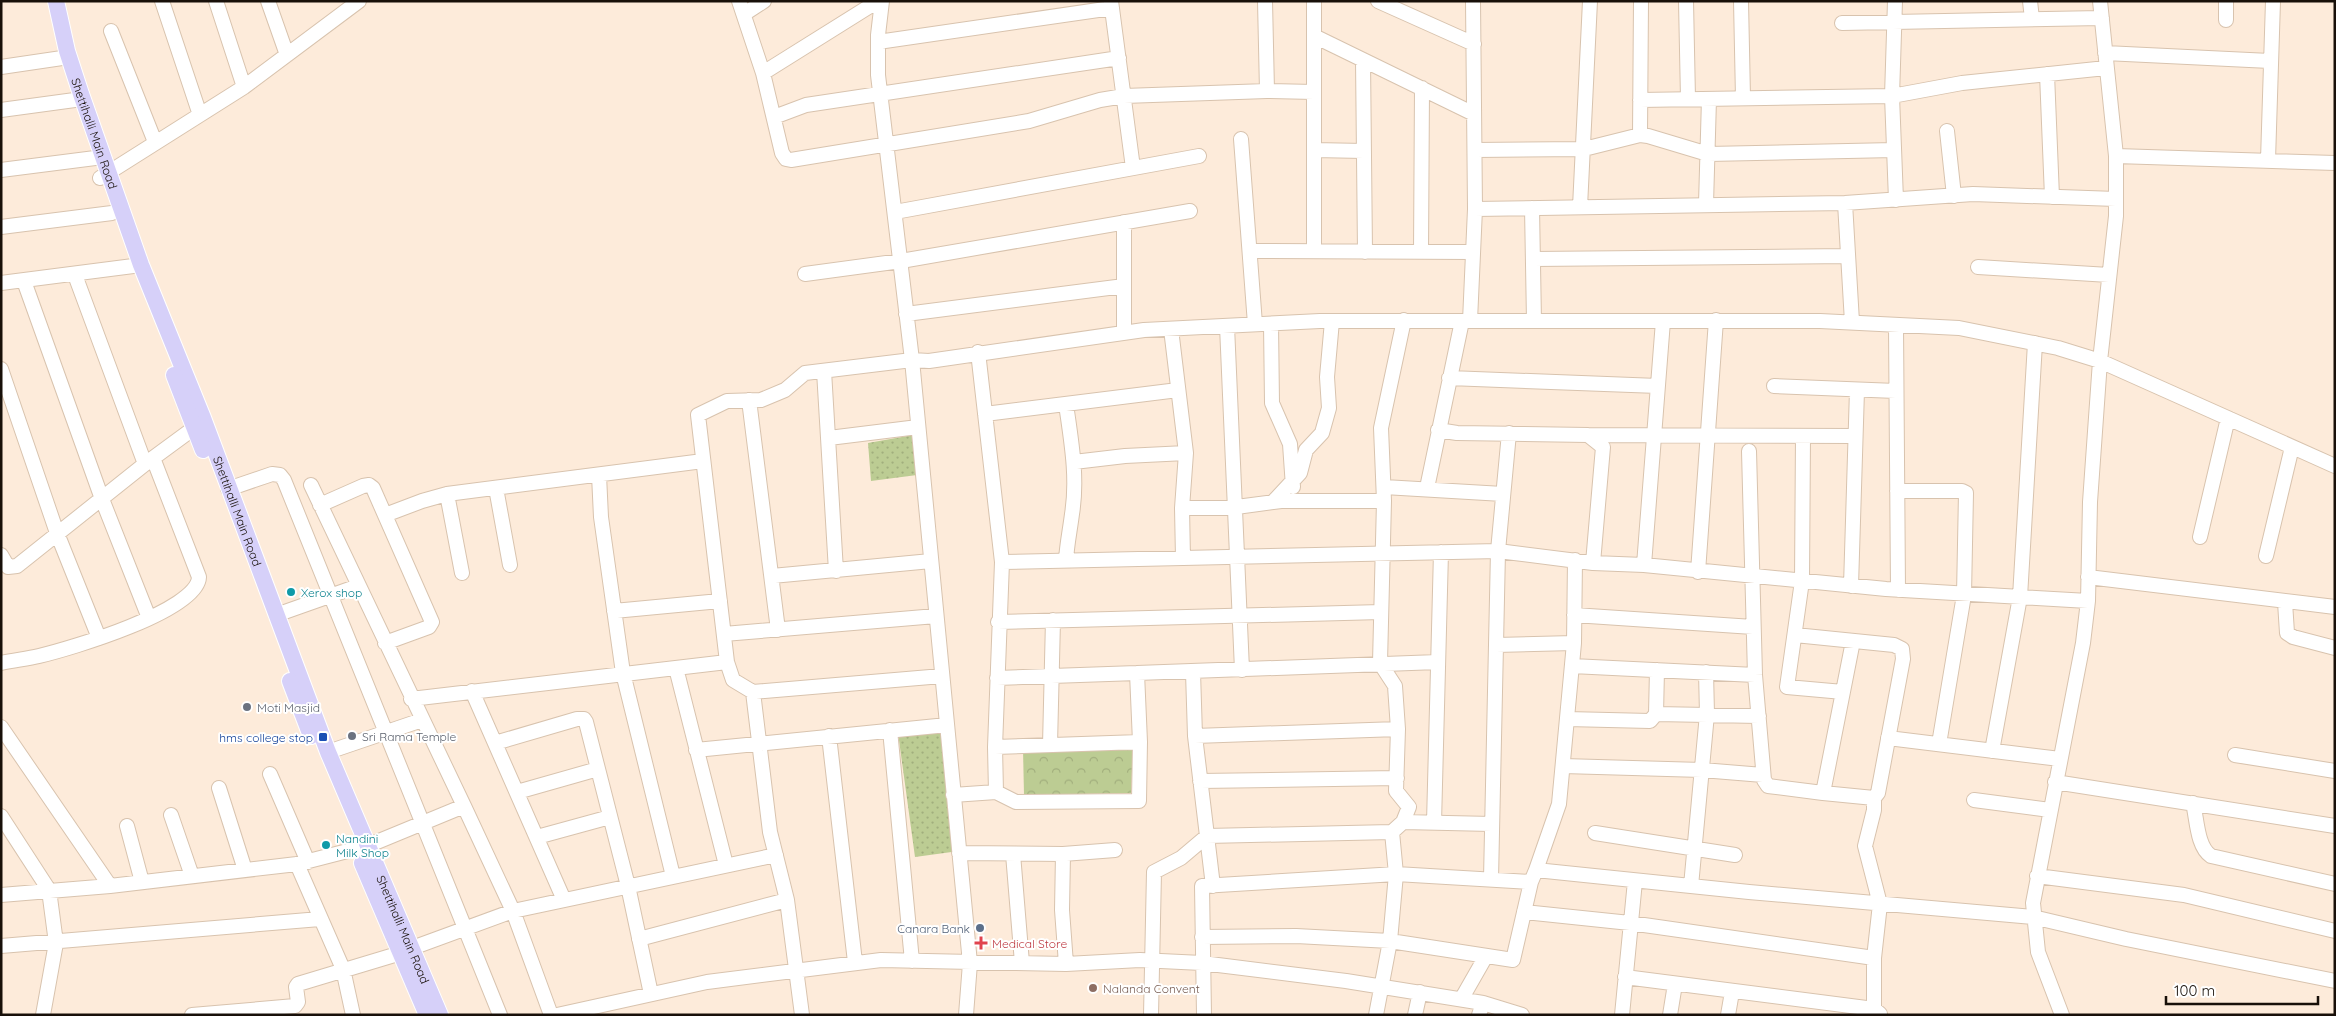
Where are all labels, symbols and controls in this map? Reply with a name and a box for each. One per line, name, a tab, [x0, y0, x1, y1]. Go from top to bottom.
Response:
street label: Shettihalli Main Road	[69, 76, 121, 191]
street label: Shettihalli Main Road	[210, 454, 265, 568]
place label: Xerox shop	[301, 585, 362, 600]
marker: Xerox shop	[285, 586, 297, 598]
place label: Moti Masjid	[257, 700, 320, 715]
marker: Moti Masjid	[241, 701, 253, 713]
place label: Sri Rama Temple	[362, 729, 457, 744]
place label: hms college stop	[219, 730, 313, 745]
marker: Sri Rama Temple	[346, 730, 358, 742]
marker: hms college stop	[317, 731, 329, 743]
place label: Nandini Milk Shop	[336, 831, 389, 860]
marker: Nandini Milk Shop	[320, 839, 332, 851]
street label: Shettihalli Main Road	[374, 873, 433, 986]
place label: Canara Bank	[897, 921, 970, 936]
marker: Canara Bank	[974, 922, 986, 934]
marker: Medical Store	[974, 936, 988, 950]
place label: Medical Store	[992, 936, 1067, 951]
scale bar	[2166, 974, 2318, 1006]
place label: Nalanda Convent	[1103, 981, 1200, 996]
text: 100 m	[2174, 981, 2215, 1000]
marker: Nalanda Convent	[1087, 982, 1099, 994]

